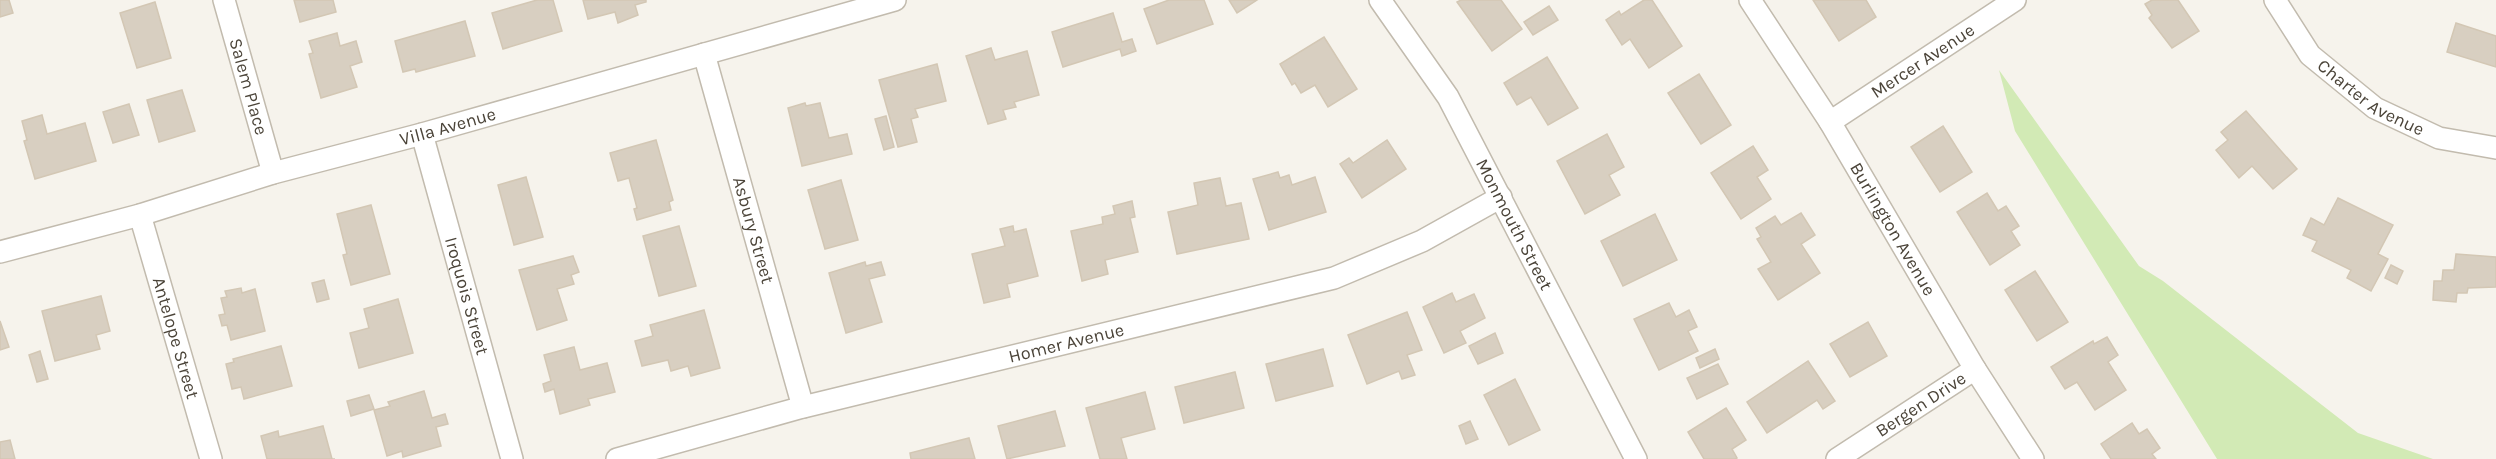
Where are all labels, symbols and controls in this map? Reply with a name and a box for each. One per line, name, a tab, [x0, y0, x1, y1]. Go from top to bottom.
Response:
street label: Mercer Avenue	[1867, 19, 1979, 103]
street label: Salem Place	[224, 36, 273, 138]
street label: Charter Avenue	[2313, 54, 2428, 141]
street label: Villa Avenue	[397, 103, 498, 150]
street label: Monmouth Street	[1471, 155, 1557, 294]
street label: Burlington Avenue	[1845, 158, 1941, 300]
street label: Asbury Street	[728, 174, 779, 286]
street label: Iroquois Street	[440, 235, 494, 357]
street label: Antelope Street	[148, 274, 204, 402]
street label: Homer Avenue	[1006, 318, 1126, 368]
street label: Bergen Drive	[1871, 367, 1970, 442]

